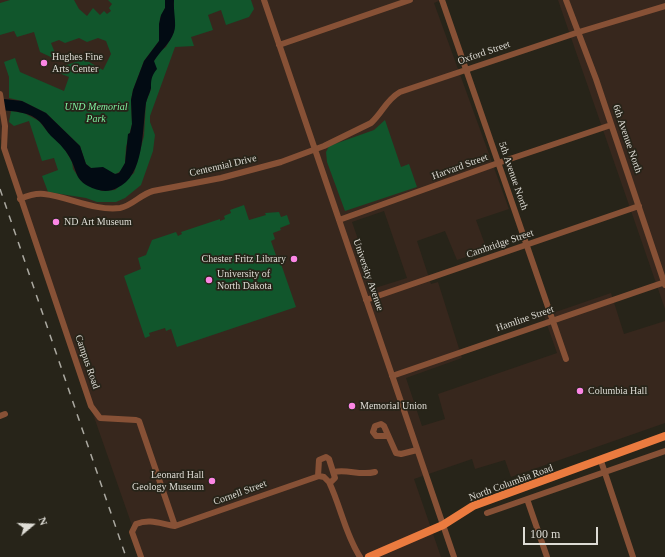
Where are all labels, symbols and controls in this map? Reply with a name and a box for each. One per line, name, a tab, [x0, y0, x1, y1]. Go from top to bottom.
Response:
street label: Oxford Street	[456, 38, 512, 68]
place label: Hughes Fine Arts Center	[52, 51, 103, 74]
marker: Hughes Fine Arts Center	[39, 58, 49, 68]
park label: UND Memorial Park	[64, 101, 128, 124]
street label: 6th Avenue North	[610, 103, 644, 175]
street label: 5th Avenue North	[496, 140, 530, 212]
street label: Harvard Street	[430, 151, 490, 183]
street label: Centennial Drive	[188, 152, 258, 180]
place label: ND Art Museum	[64, 216, 132, 228]
marker: ND Art Museum	[51, 217, 61, 227]
street label: Cambridge Street	[465, 227, 535, 261]
street label: University Avenue	[350, 238, 386, 312]
place label: Chester Fritz Library	[202, 253, 286, 265]
marker: Chester Fritz Library	[289, 254, 299, 264]
place label: University of North Dakota	[217, 268, 272, 292]
marker: University of North Dakota	[204, 275, 214, 285]
street label: Hamline Street	[495, 304, 555, 334]
street label: Campus Road	[72, 333, 102, 391]
place label: Columbia Hall	[588, 385, 647, 397]
marker: Columbia Hall	[575, 386, 585, 396]
place label: Memorial Union	[360, 400, 427, 412]
marker: Memorial Union	[347, 401, 357, 411]
street label: North Columbia Road	[467, 462, 555, 504]
place label: Leonard Hall Geology Museum	[132, 469, 204, 492]
marker: Leonard Hall Geology Museum	[207, 476, 217, 486]
street label: Cornell Street	[212, 478, 268, 508]
north arrow	[12, 505, 52, 545]
text: N	[36, 515, 50, 527]
scale bar	[525, 519, 600, 545]
text: 100 m	[530, 527, 560, 541]

